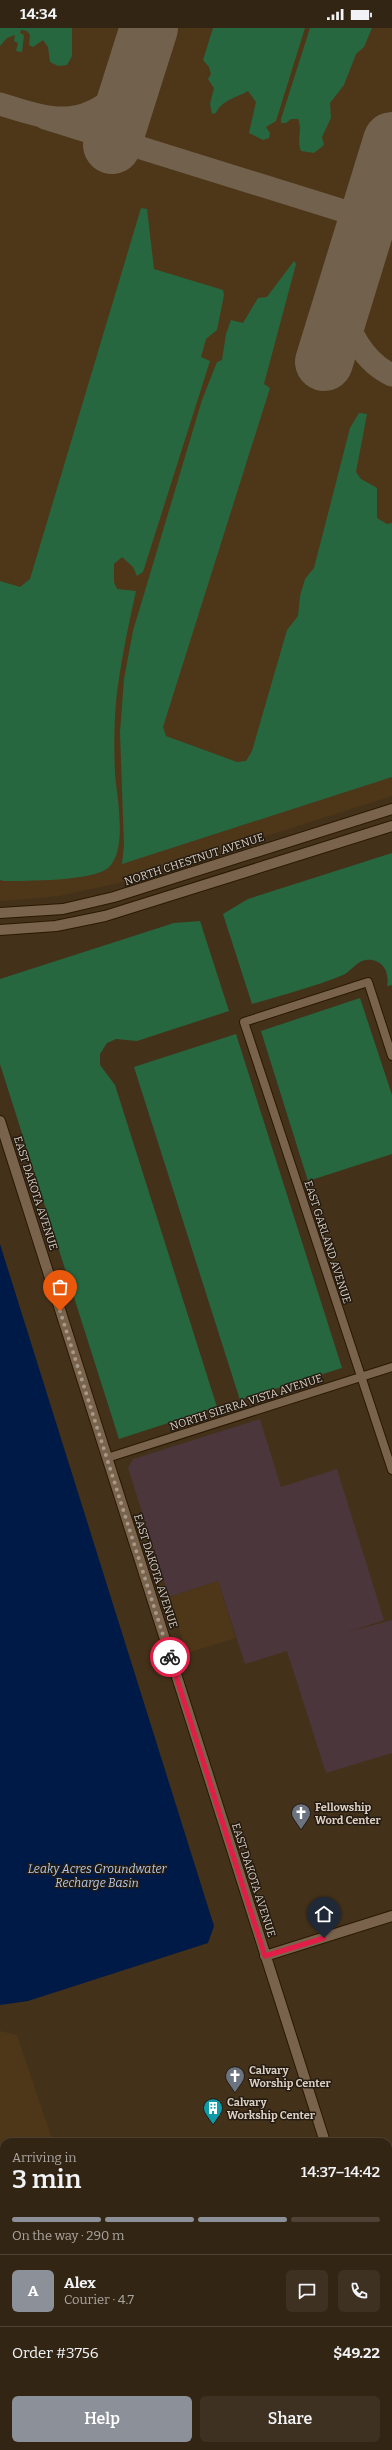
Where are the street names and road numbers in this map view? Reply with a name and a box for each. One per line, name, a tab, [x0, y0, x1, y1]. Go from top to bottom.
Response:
street label: NORTH CHESTNUT AVENUE	[123, 831, 266, 888]
street label: EAST DAKOTA AVENUE	[11, 1134, 60, 1252]
street label: EAST GARLAND AVENUE	[301, 1179, 354, 1305]
street label: NORTH SIERRA VISTA AVENUE	[168, 1372, 324, 1433]
street label: EAST DAKOTA AVENUE	[131, 1512, 180, 1630]
street label: EAST DAKOTA AVENUE	[229, 1821, 278, 1939]

